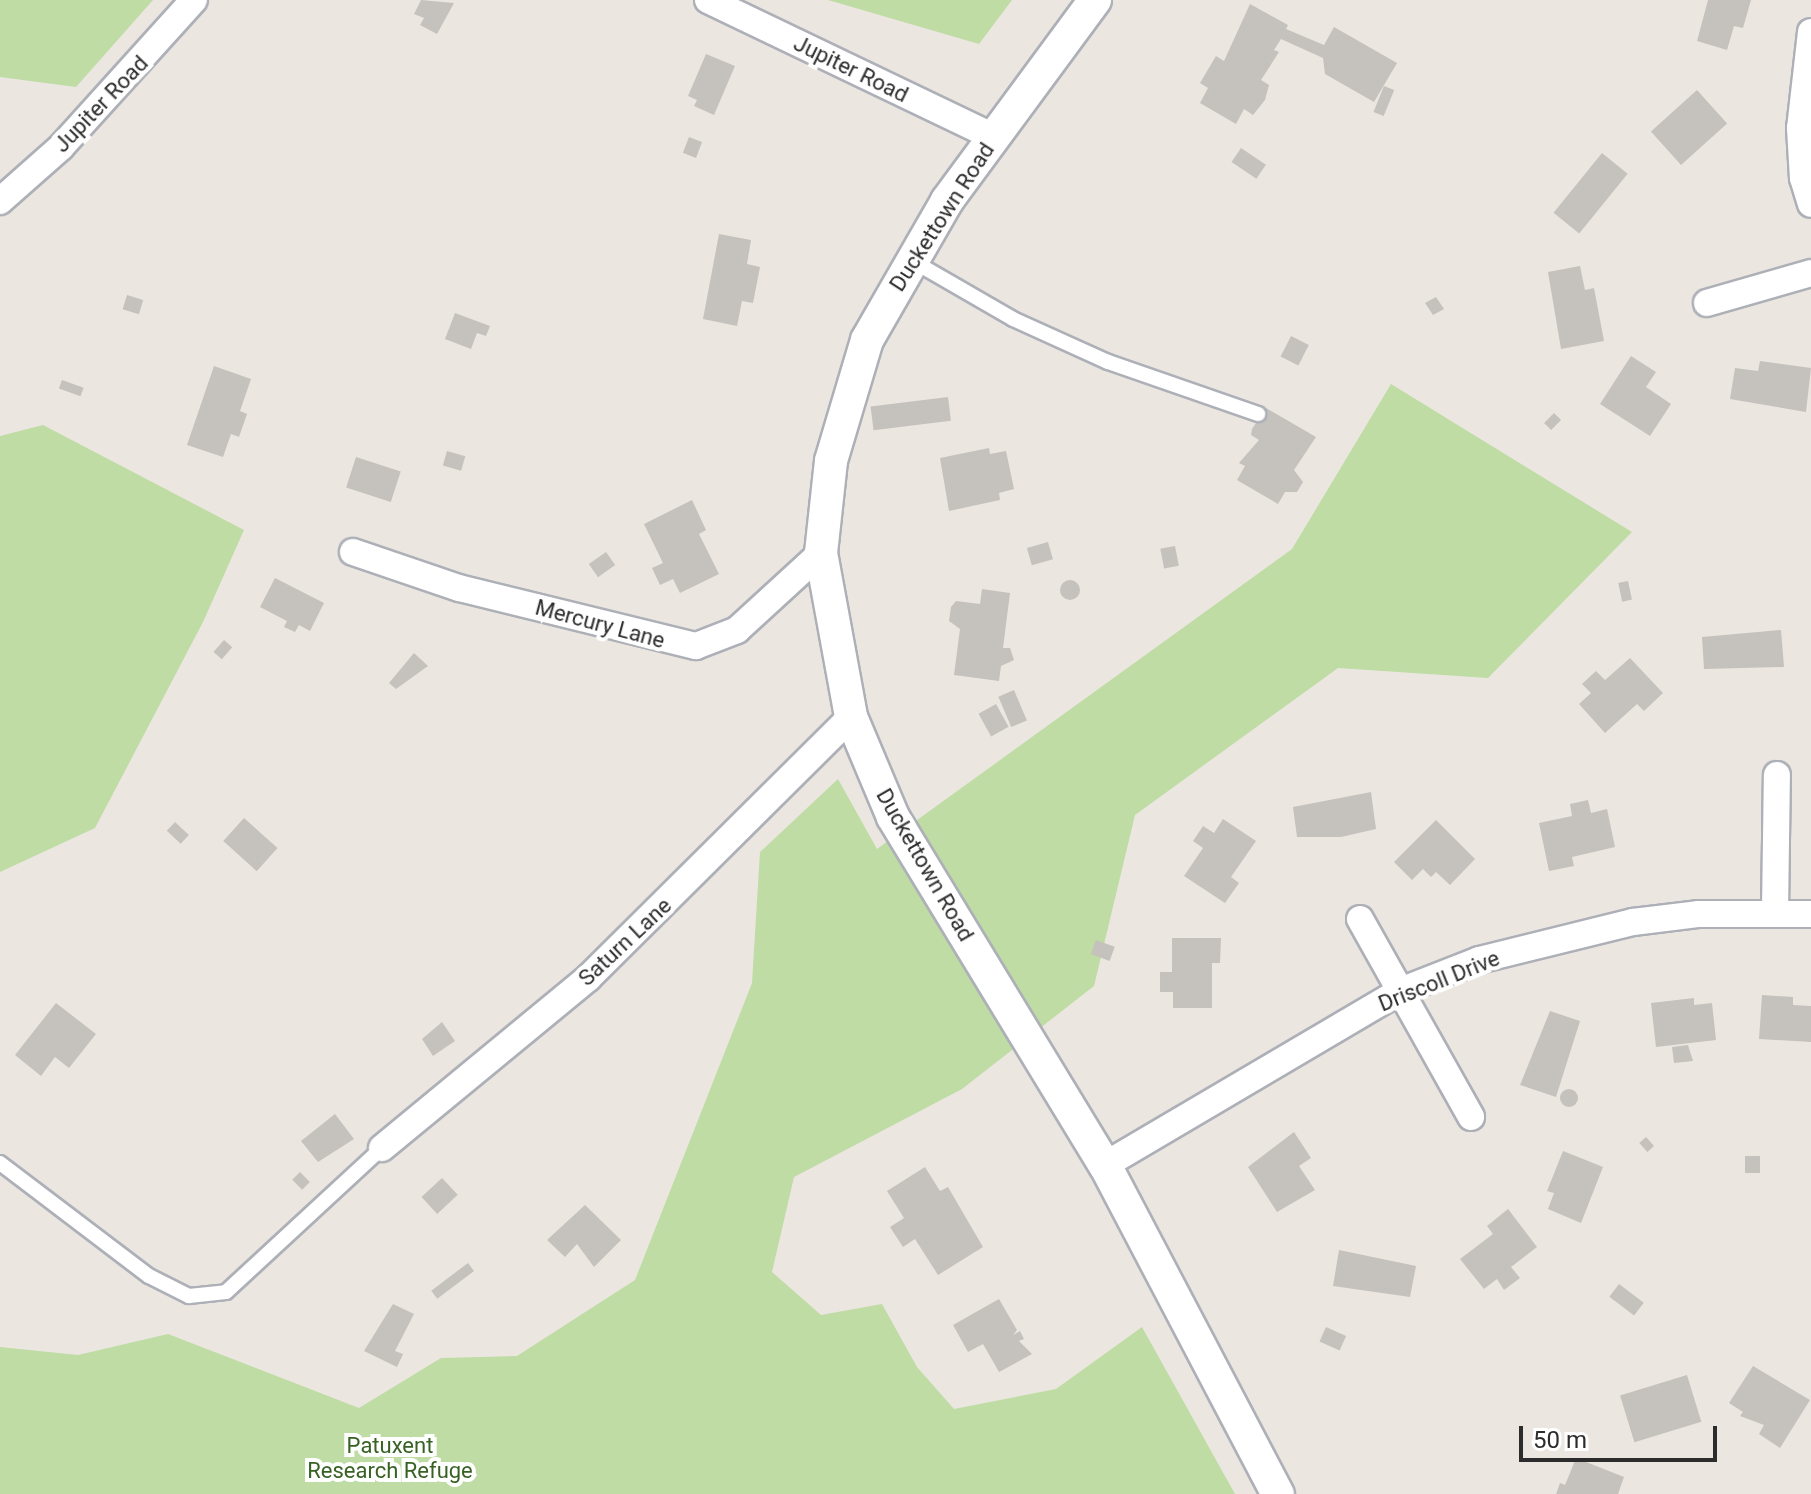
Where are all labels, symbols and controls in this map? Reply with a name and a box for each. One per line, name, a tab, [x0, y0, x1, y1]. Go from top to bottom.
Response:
street label: Jupiter Road	[789, 30, 913, 108]
street label: Jupiter Road	[48, 50, 154, 158]
street label: Duckettown Road	[884, 138, 1000, 296]
street label: Mercury Lane	[532, 594, 668, 654]
street label: Duckettown Road	[871, 784, 979, 946]
street label: Saturn Lane	[573, 892, 677, 992]
street label: Driscoll Drive	[1375, 945, 1503, 1017]
scale bar	[1523, 1410, 1721, 1460]
text: 50 m	[1533, 1426, 1587, 1454]
park label: Patuxent Research Refuge	[307, 1432, 473, 1484]

